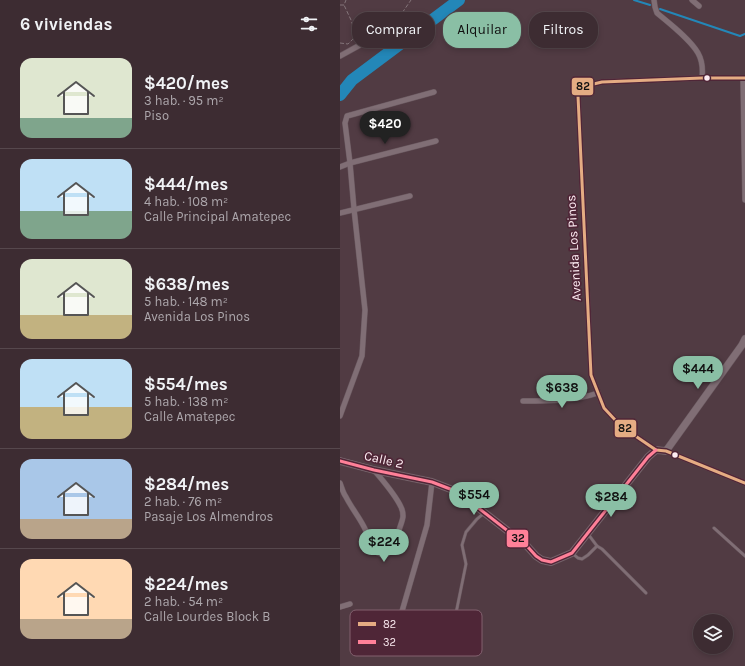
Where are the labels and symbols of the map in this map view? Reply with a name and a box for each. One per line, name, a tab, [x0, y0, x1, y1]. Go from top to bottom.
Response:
unlabelled marker	[702, 73, 712, 83]
line badge: 82	[571, 77, 594, 96]
text: 82	[576, 80, 590, 93]
pin: $420	[361, 111, 409, 145]
street label: Avenida Los Pinos	[563, 194, 584, 301]
pin: $444	[674, 356, 722, 390]
pin: $638	[538, 375, 586, 409]
line badge: 82	[614, 419, 637, 438]
text: 82	[618, 422, 632, 435]
street label: Calle 2	[363, 448, 405, 471]
unlabelled marker	[670, 450, 680, 460]
pin: $554	[450, 482, 498, 516]
pin: $284	[587, 484, 635, 518]
pin: $224	[360, 529, 408, 563]
line badge: 32	[506, 529, 529, 548]
text: 32	[511, 532, 525, 545]
legend	[350, 610, 482, 656]
text: 82	[383, 618, 396, 631]
text: 32	[383, 636, 396, 649]

